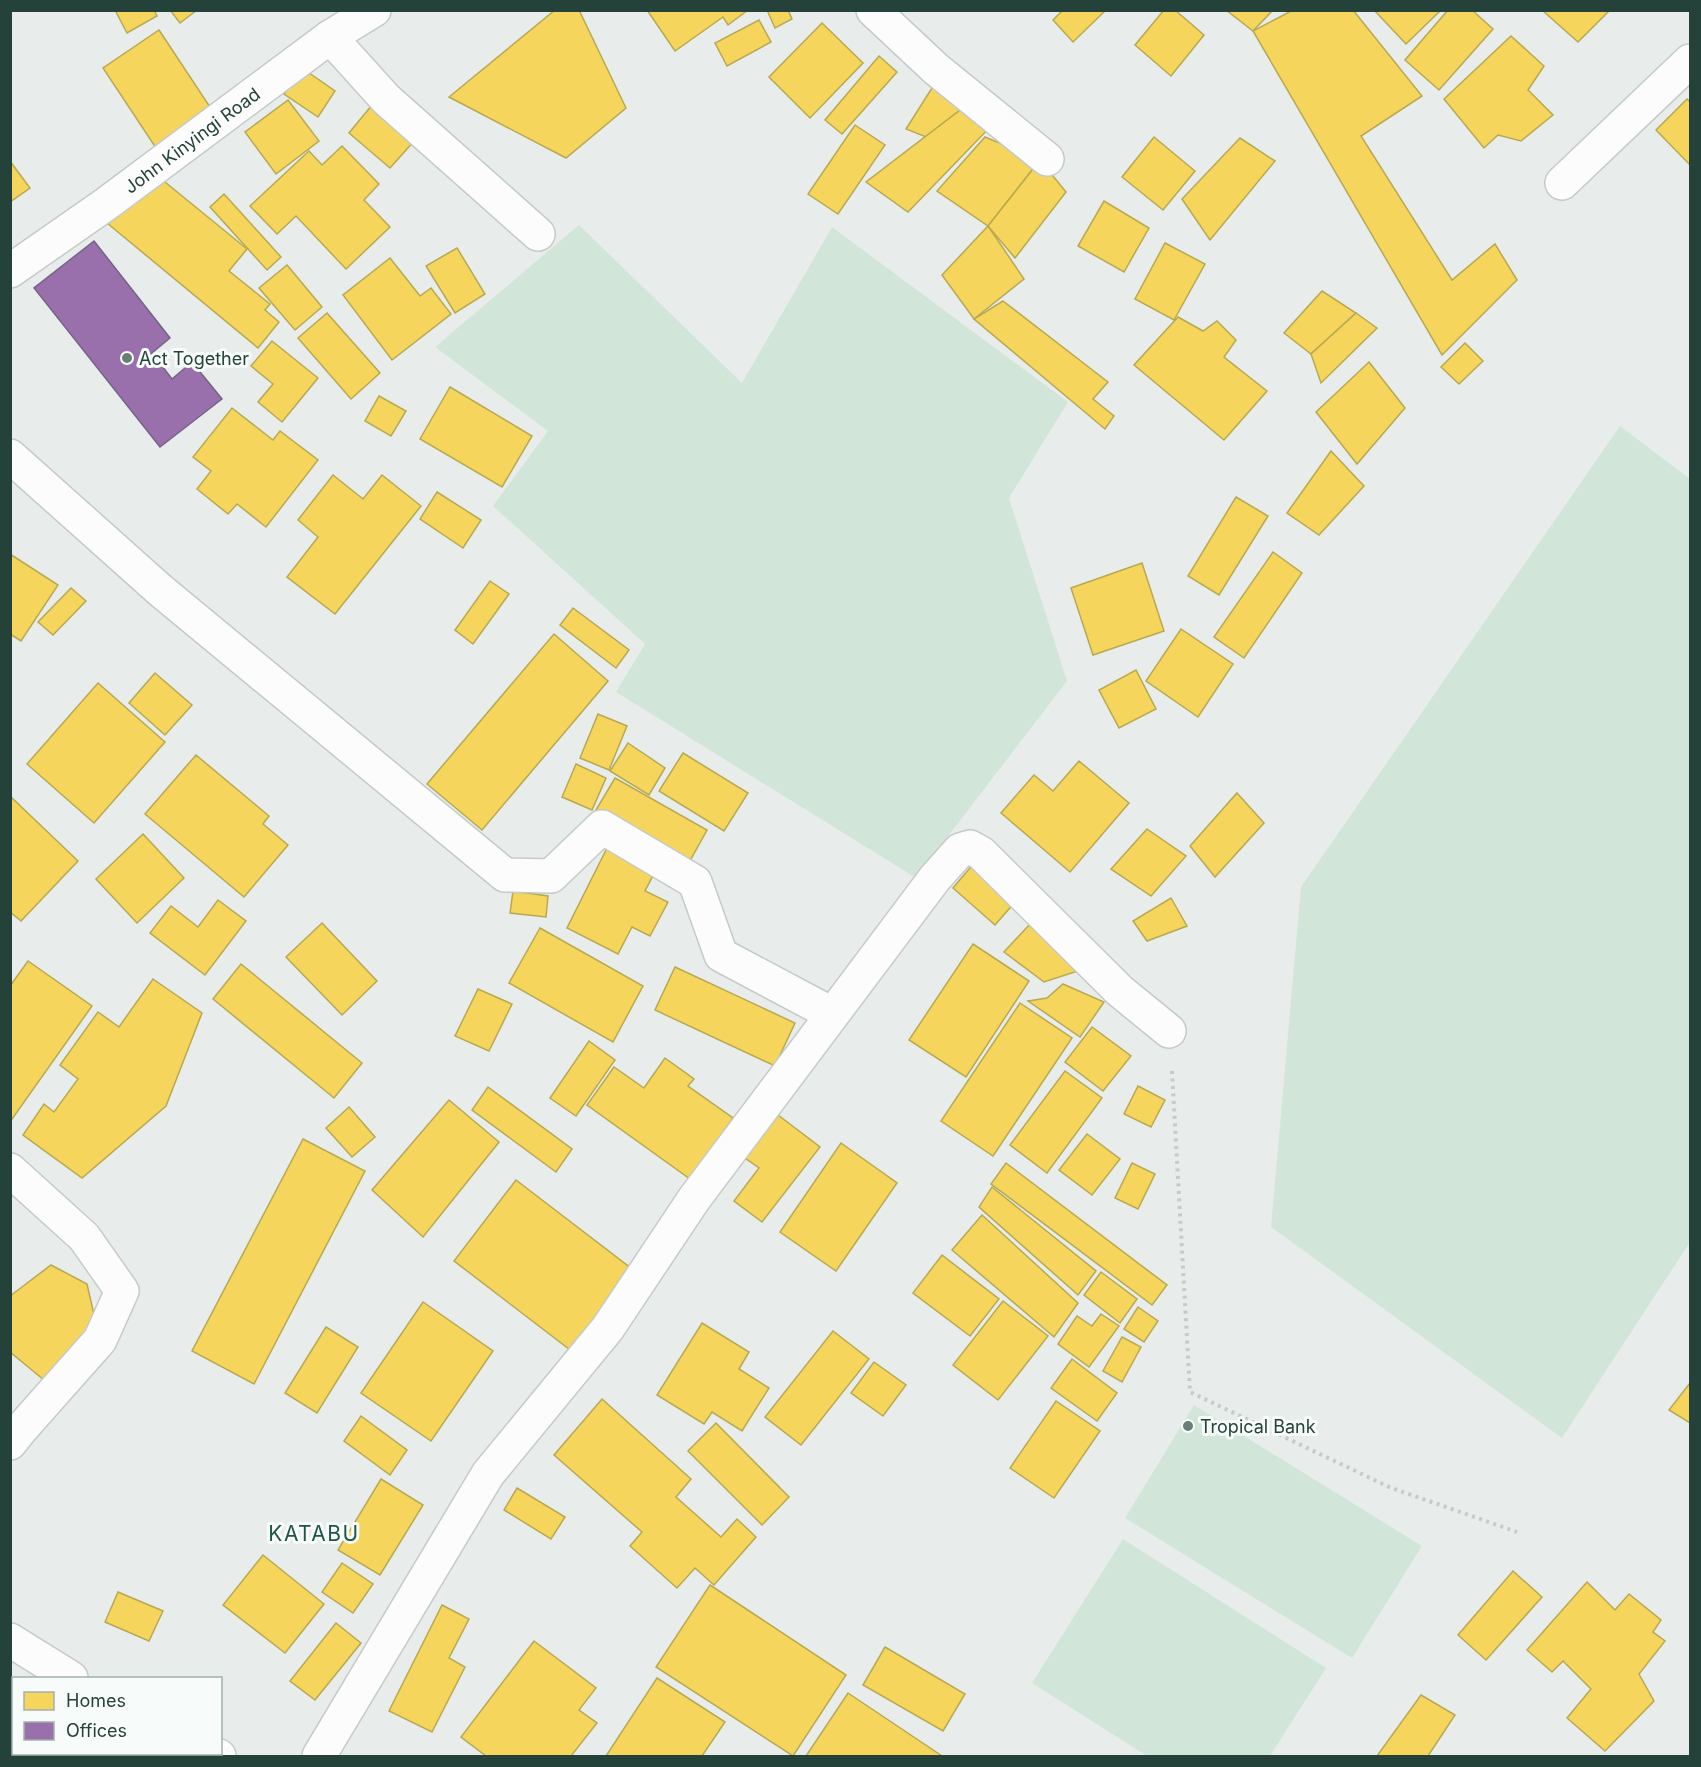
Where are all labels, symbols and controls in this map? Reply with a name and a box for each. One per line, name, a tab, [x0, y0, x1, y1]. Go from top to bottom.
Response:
street label: John Kinyingi Road	[120, 83, 264, 197]
place label: Act Together	[139, 348, 249, 369]
marker: Act Together	[120, 351, 134, 365]
place label: Tropical Bank	[1200, 1416, 1316, 1437]
marker: Tropical Bank	[1181, 1419, 1195, 1433]
district label: KATABU	[268, 1521, 360, 1546]
legend	[12, 1677, 222, 1755]
text: Homes	[66, 1690, 126, 1711]
text: Offices	[66, 1720, 127, 1741]

